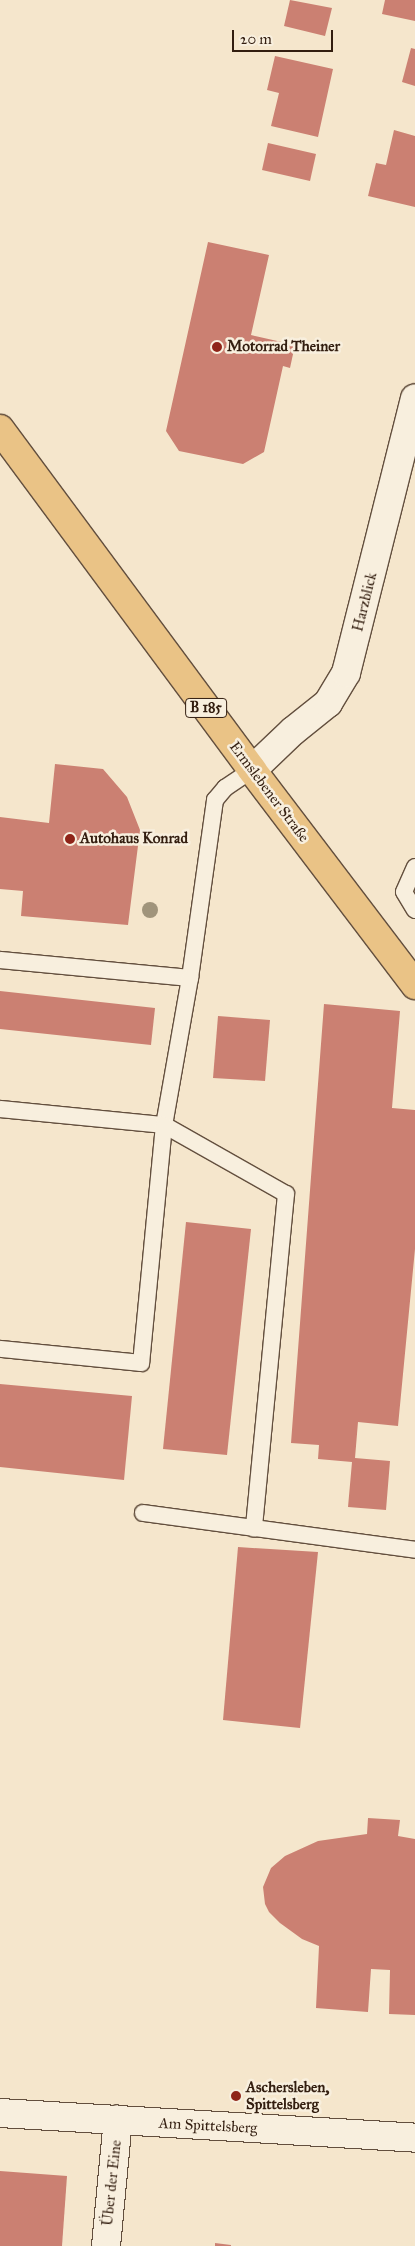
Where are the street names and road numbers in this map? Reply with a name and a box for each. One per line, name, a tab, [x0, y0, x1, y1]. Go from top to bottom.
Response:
street label: Harzblick	[349, 570, 381, 634]
road number: B 185	[185, 696, 227, 720]
street label: Ermslebener Straße	[225, 738, 313, 846]
street label: Am Spittelsberg	[158, 2114, 258, 2138]
street label: Über der Eine	[99, 2139, 125, 2227]

